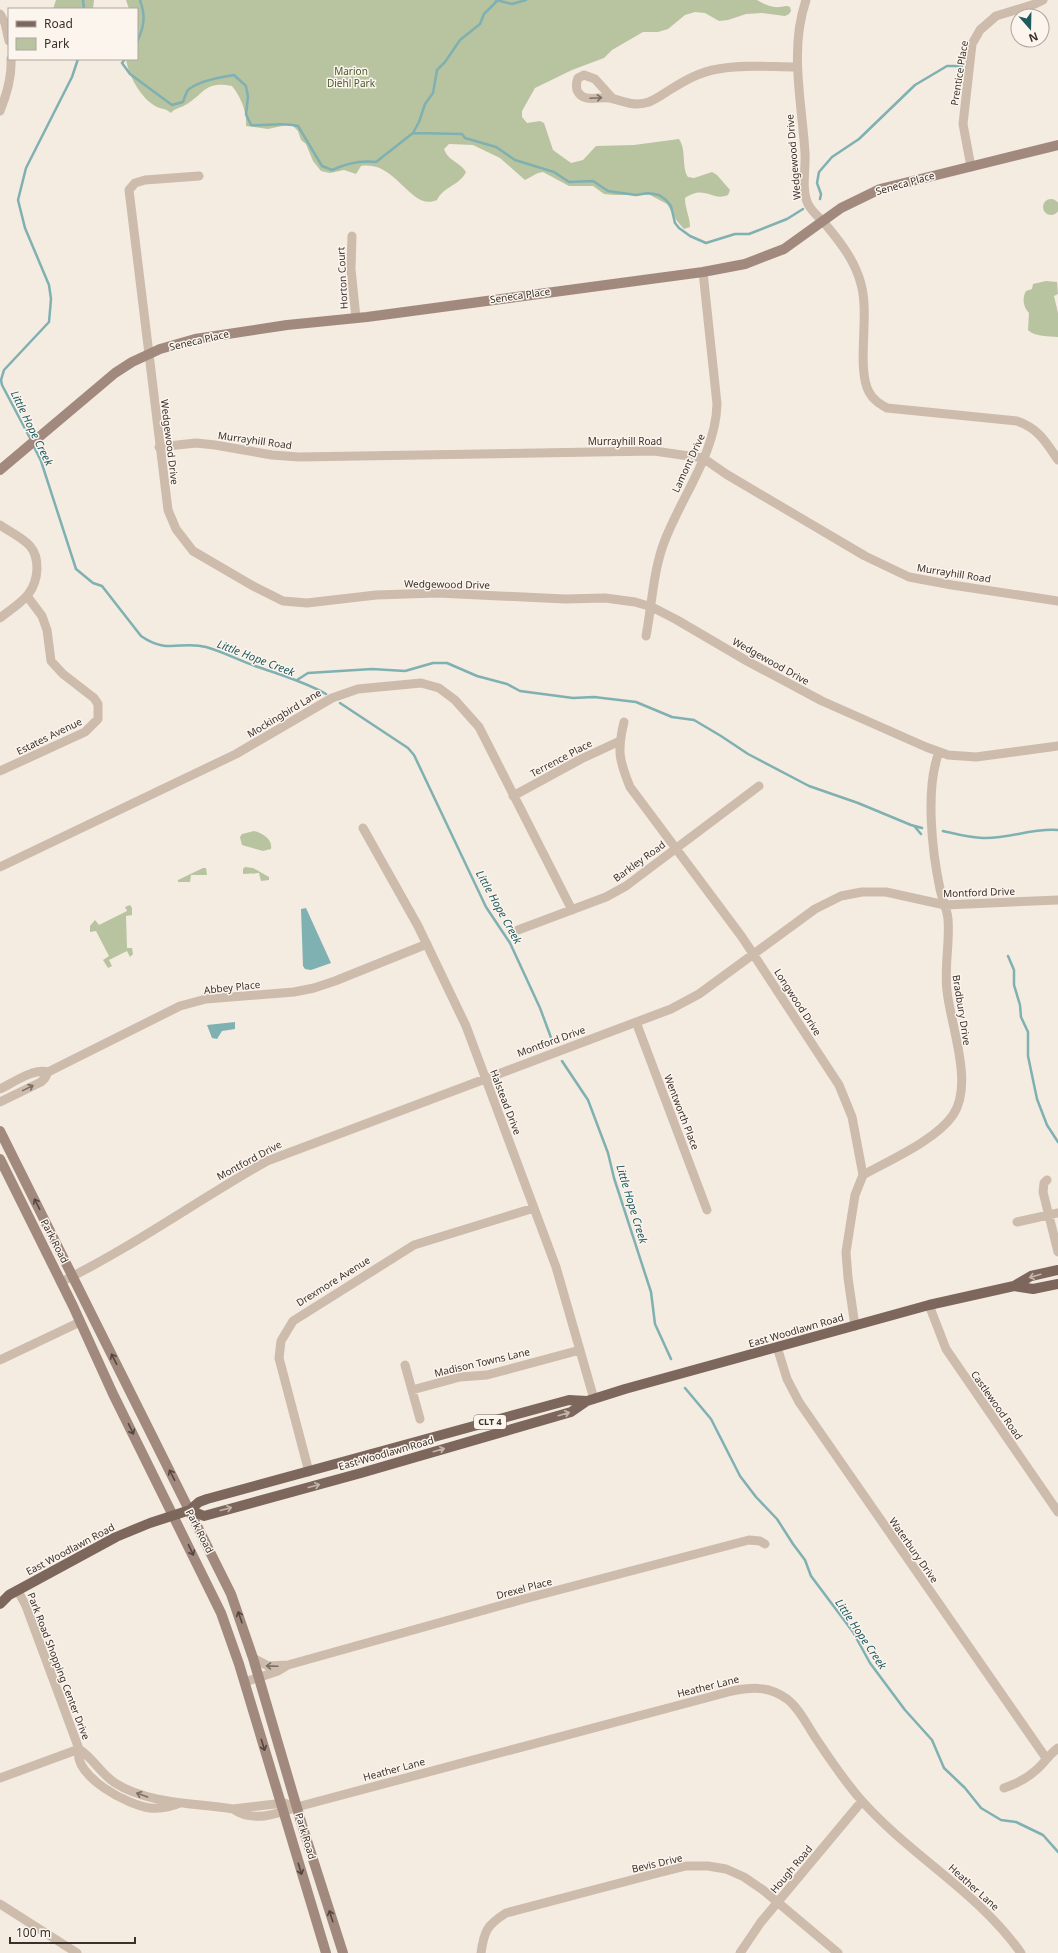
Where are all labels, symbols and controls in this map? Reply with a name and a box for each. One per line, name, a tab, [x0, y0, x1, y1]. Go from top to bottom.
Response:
legend	[8, 8, 138, 60]
north arrow	[1010, 8, 1050, 48]
text: Road	[44, 15, 73, 32]
text: N	[1027, 29, 1040, 46]
text: Park	[44, 35, 70, 52]
street label: Prentice Place	[947, 39, 971, 107]
park label: Marion Diehl Park	[327, 64, 376, 90]
one-way arrow	[589, 95, 602, 102]
street label: Wedgewood Drive	[782, 113, 804, 200]
street label: Seneca Place	[874, 168, 936, 198]
street label: Horton Court	[333, 246, 351, 309]
street label: Seneca Place	[489, 284, 551, 306]
street label: Seneca Place	[168, 326, 230, 354]
water label: Little Hope Creek	[8, 388, 57, 468]
street label: Wedgewood Drive	[158, 399, 182, 486]
street label: Murrayhill Road	[217, 428, 293, 452]
street label: Lamont Drive	[668, 431, 708, 495]
street label: Murrayhill Road	[588, 434, 662, 448]
street label: Murrayhill Road	[916, 560, 992, 586]
street label: Wedgewood Drive	[404, 576, 490, 592]
street label: Wedgewood Drive	[730, 634, 812, 688]
water label: Little Hope Creek	[215, 636, 298, 679]
street label: Mockingbird Lane	[244, 685, 324, 741]
street label: Estates Avenue	[14, 714, 84, 758]
street label: Terrence Place	[528, 736, 595, 780]
street label: Barkley Road	[610, 837, 668, 885]
water label: Little Hope Creek	[473, 867, 526, 947]
street label: Montford Drive	[943, 884, 1015, 900]
street label: Longwood Drive	[771, 966, 825, 1038]
street label: Bradbury Drive	[950, 974, 975, 1047]
street label: Abbey Place	[203, 977, 261, 997]
street label: Montford Drive	[515, 1022, 587, 1060]
street label: Halstead Drive	[487, 1067, 525, 1137]
street label: Wentworth Place	[661, 1072, 703, 1152]
one-way arrow	[22, 1084, 34, 1091]
street label: Montford Drive	[214, 1137, 284, 1183]
water label: Little Hope Creek	[613, 1162, 652, 1246]
one-way arrow	[33, 1199, 40, 1211]
street label: Park Road	[38, 1217, 72, 1265]
street label: Drexmore Avenue	[293, 1252, 373, 1309]
one-way arrow	[1029, 1273, 1042, 1280]
street label: East Woodlawn Road	[747, 1310, 845, 1350]
street label: Madison Towns Lane	[433, 1344, 532, 1380]
one-way arrow	[110, 1353, 117, 1365]
street label: Castlewood Road	[968, 1368, 1026, 1442]
one-way arrow	[557, 1410, 570, 1417]
road number: CLT 4	[474, 1415, 506, 1429]
one-way arrow	[128, 1423, 135, 1435]
street label: East Woodlawn Road	[337, 1433, 435, 1473]
one-way arrow	[432, 1446, 445, 1453]
one-way arrow	[168, 1470, 175, 1482]
one-way arrow	[307, 1481, 320, 1489]
one-way arrow	[220, 1505, 233, 1512]
street label: Park Road	[183, 1507, 217, 1555]
street label: Waterbury Drive	[886, 1514, 942, 1586]
street label: East Woodlawn Road	[23, 1520, 117, 1578]
one-way arrow	[188, 1544, 195, 1556]
street label: Drexel Place	[495, 1574, 554, 1602]
street label: Park Road Shopping Center Drive	[24, 1590, 94, 1742]
water label: Little Hope Creek	[832, 1596, 891, 1672]
one-way arrow	[235, 1611, 243, 1623]
one-way arrow	[266, 1662, 279, 1669]
street label: Heather Lane	[675, 1671, 741, 1700]
one-way arrow	[260, 1738, 267, 1751]
street label: Heather Lane	[362, 1754, 427, 1784]
one-way arrow	[136, 1790, 148, 1798]
street label: Park Road	[292, 1811, 320, 1861]
street label: Hough Road	[767, 1842, 815, 1896]
street label: Bevis Drive	[630, 1850, 684, 1876]
street label: Heather Lane	[946, 1861, 1003, 1914]
one-way arrow	[297, 1863, 304, 1876]
one-way arrow	[326, 1910, 334, 1922]
scale bar	[10, 1919, 135, 1945]
text: 100 m	[16, 1924, 51, 1941]

